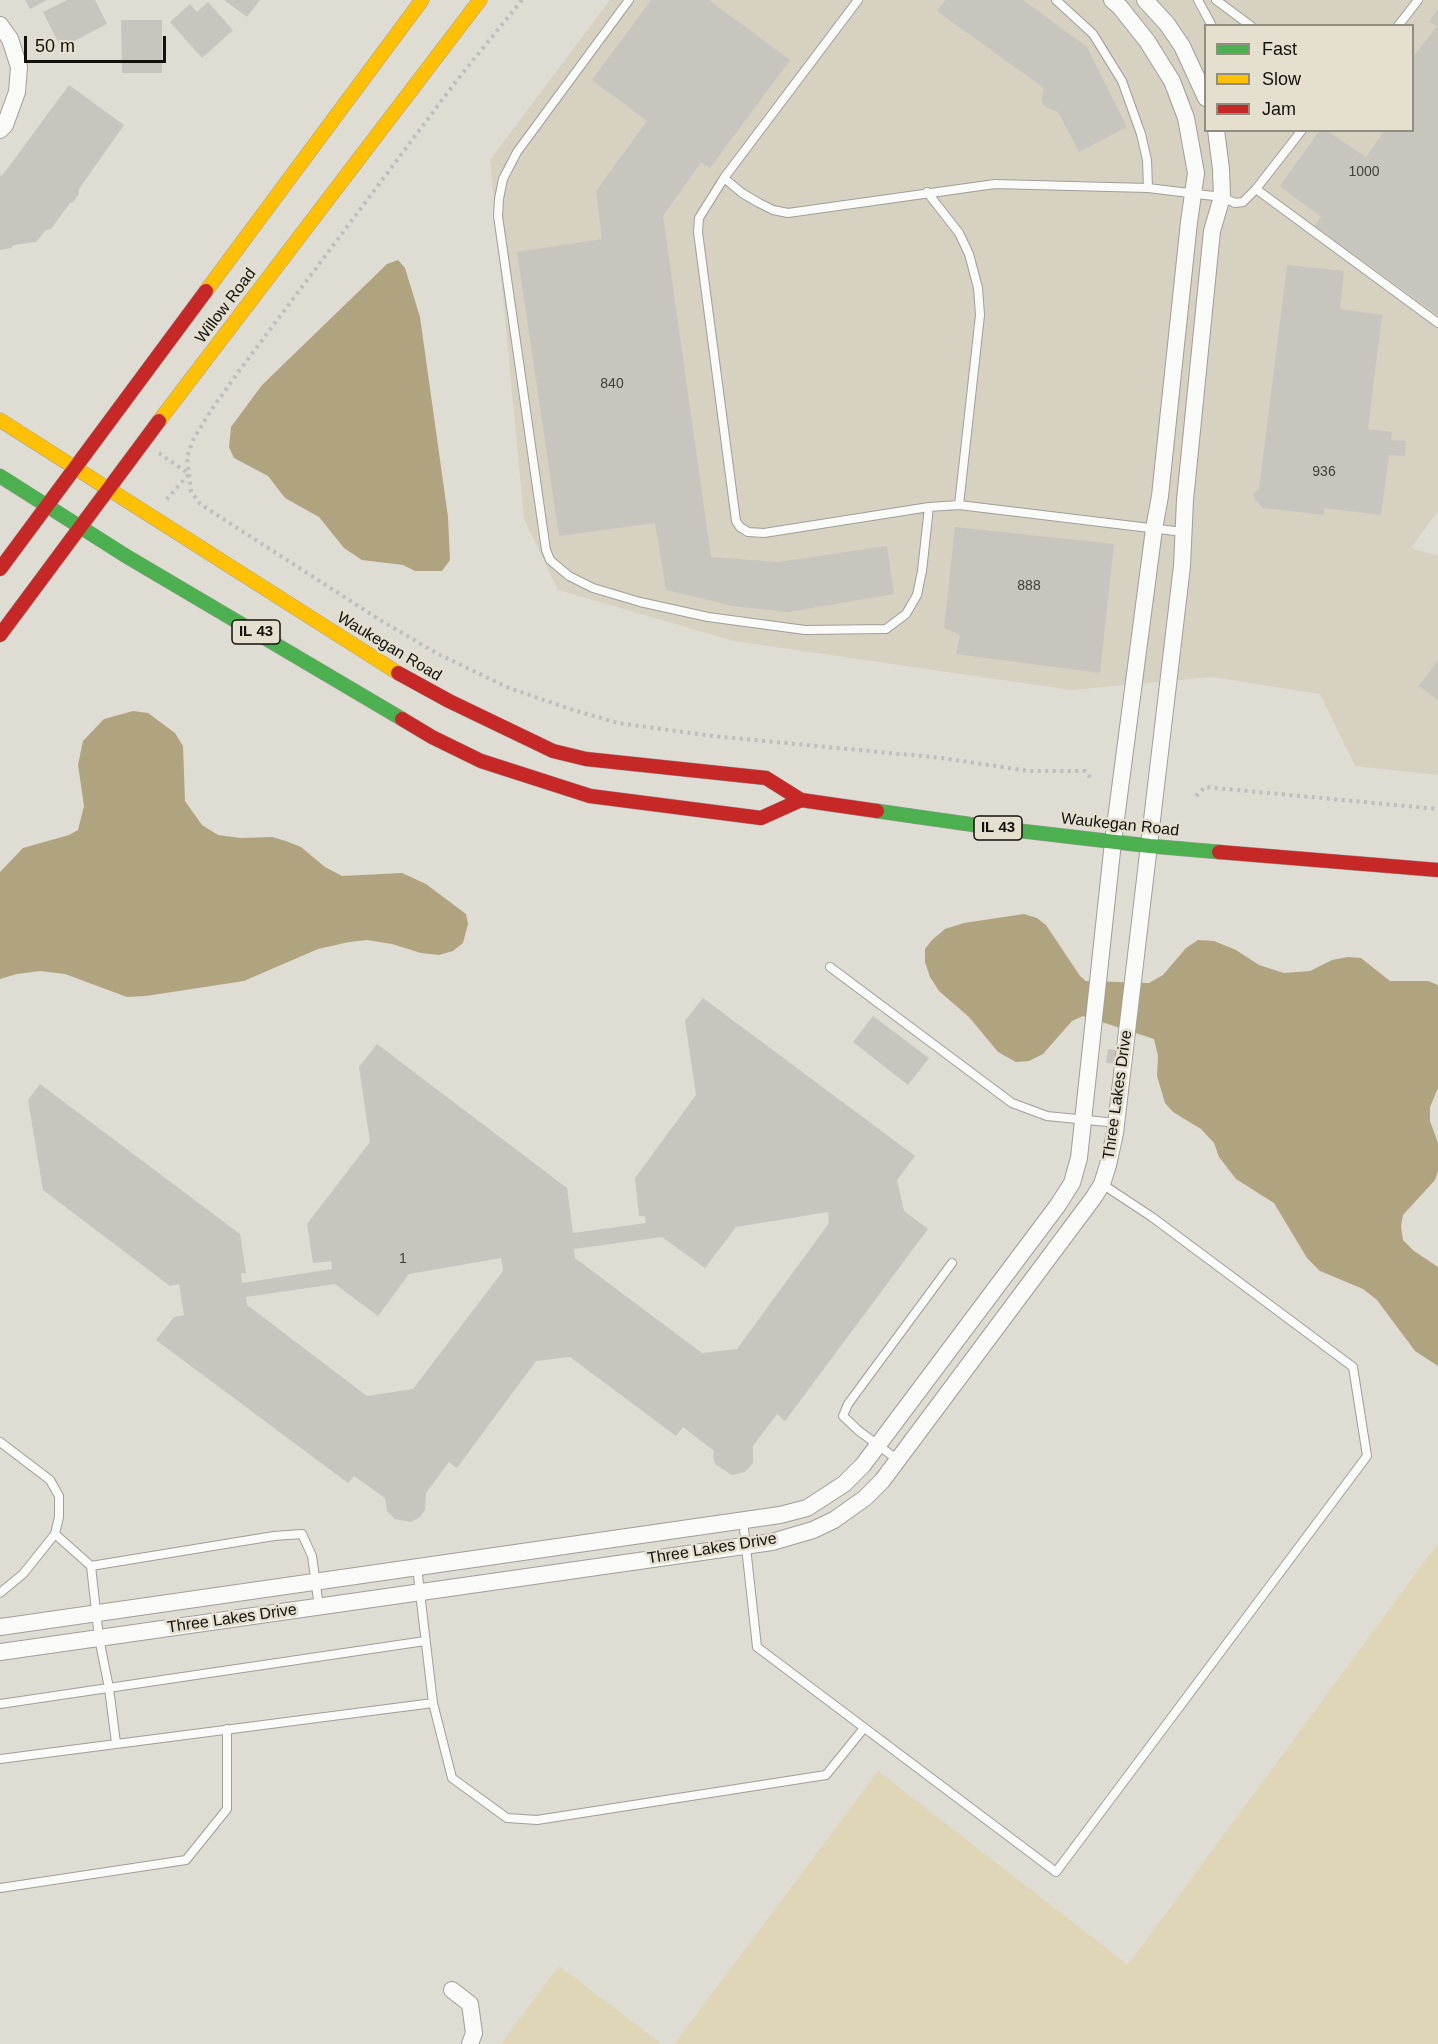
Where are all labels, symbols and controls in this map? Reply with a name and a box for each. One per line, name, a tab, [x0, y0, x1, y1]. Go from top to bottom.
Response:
scale bar	[27, 24, 170, 62]
legend	[1204, 24, 1414, 132]
text: 50 m	[35, 36, 75, 56]
text: Fast	[1262, 39, 1297, 59]
text: Slow	[1262, 69, 1301, 89]
text: Jam	[1262, 99, 1296, 119]
house number: 1000	[1348, 164, 1380, 180]
street label: Willow Road	[192, 265, 260, 347]
house number: 840	[600, 376, 624, 392]
house number: 936	[1312, 464, 1336, 480]
house number: 888	[1017, 578, 1041, 594]
street label: Waukegan Road	[333, 608, 445, 686]
road number: IL 43	[232, 620, 280, 644]
street label: Waukegan Road	[1060, 809, 1180, 841]
road number: IL 43	[974, 816, 1022, 840]
street label: Three Lakes Drive	[1099, 1029, 1137, 1161]
house number: 1	[399, 1251, 407, 1267]
street label: Three Lakes Drive	[646, 1529, 778, 1569]
street label: Three Lakes Drive	[166, 1600, 298, 1638]

